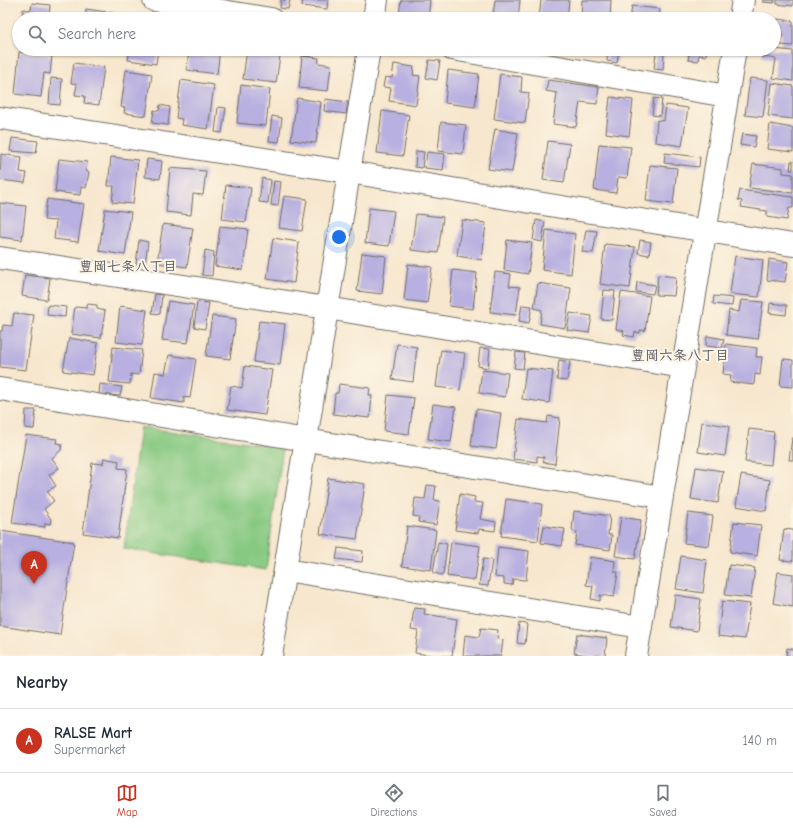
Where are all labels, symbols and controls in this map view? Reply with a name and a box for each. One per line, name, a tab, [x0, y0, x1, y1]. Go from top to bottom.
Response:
search box	[12, 12, 781, 56]
icon: search	[26, 23, 48, 45]
text: Search here	[58, 25, 136, 43]
your location	[329, 227, 349, 247]
district label: 豊岡七条八丁目	[79, 258, 177, 275]
district label: 豊岡六条八丁目	[631, 347, 729, 364]
pin: A	[21, 551, 47, 584]
text: Nearby	[16, 673, 67, 692]
text: RALSE Mart	[54, 724, 132, 742]
text: A	[25, 733, 33, 748]
text: 140 m	[743, 733, 777, 748]
text: Supermarket	[54, 742, 125, 757]
tab: Map	[116, 782, 138, 819]
tab: Directions	[370, 782, 417, 819]
tab: Saved	[649, 782, 677, 819]

